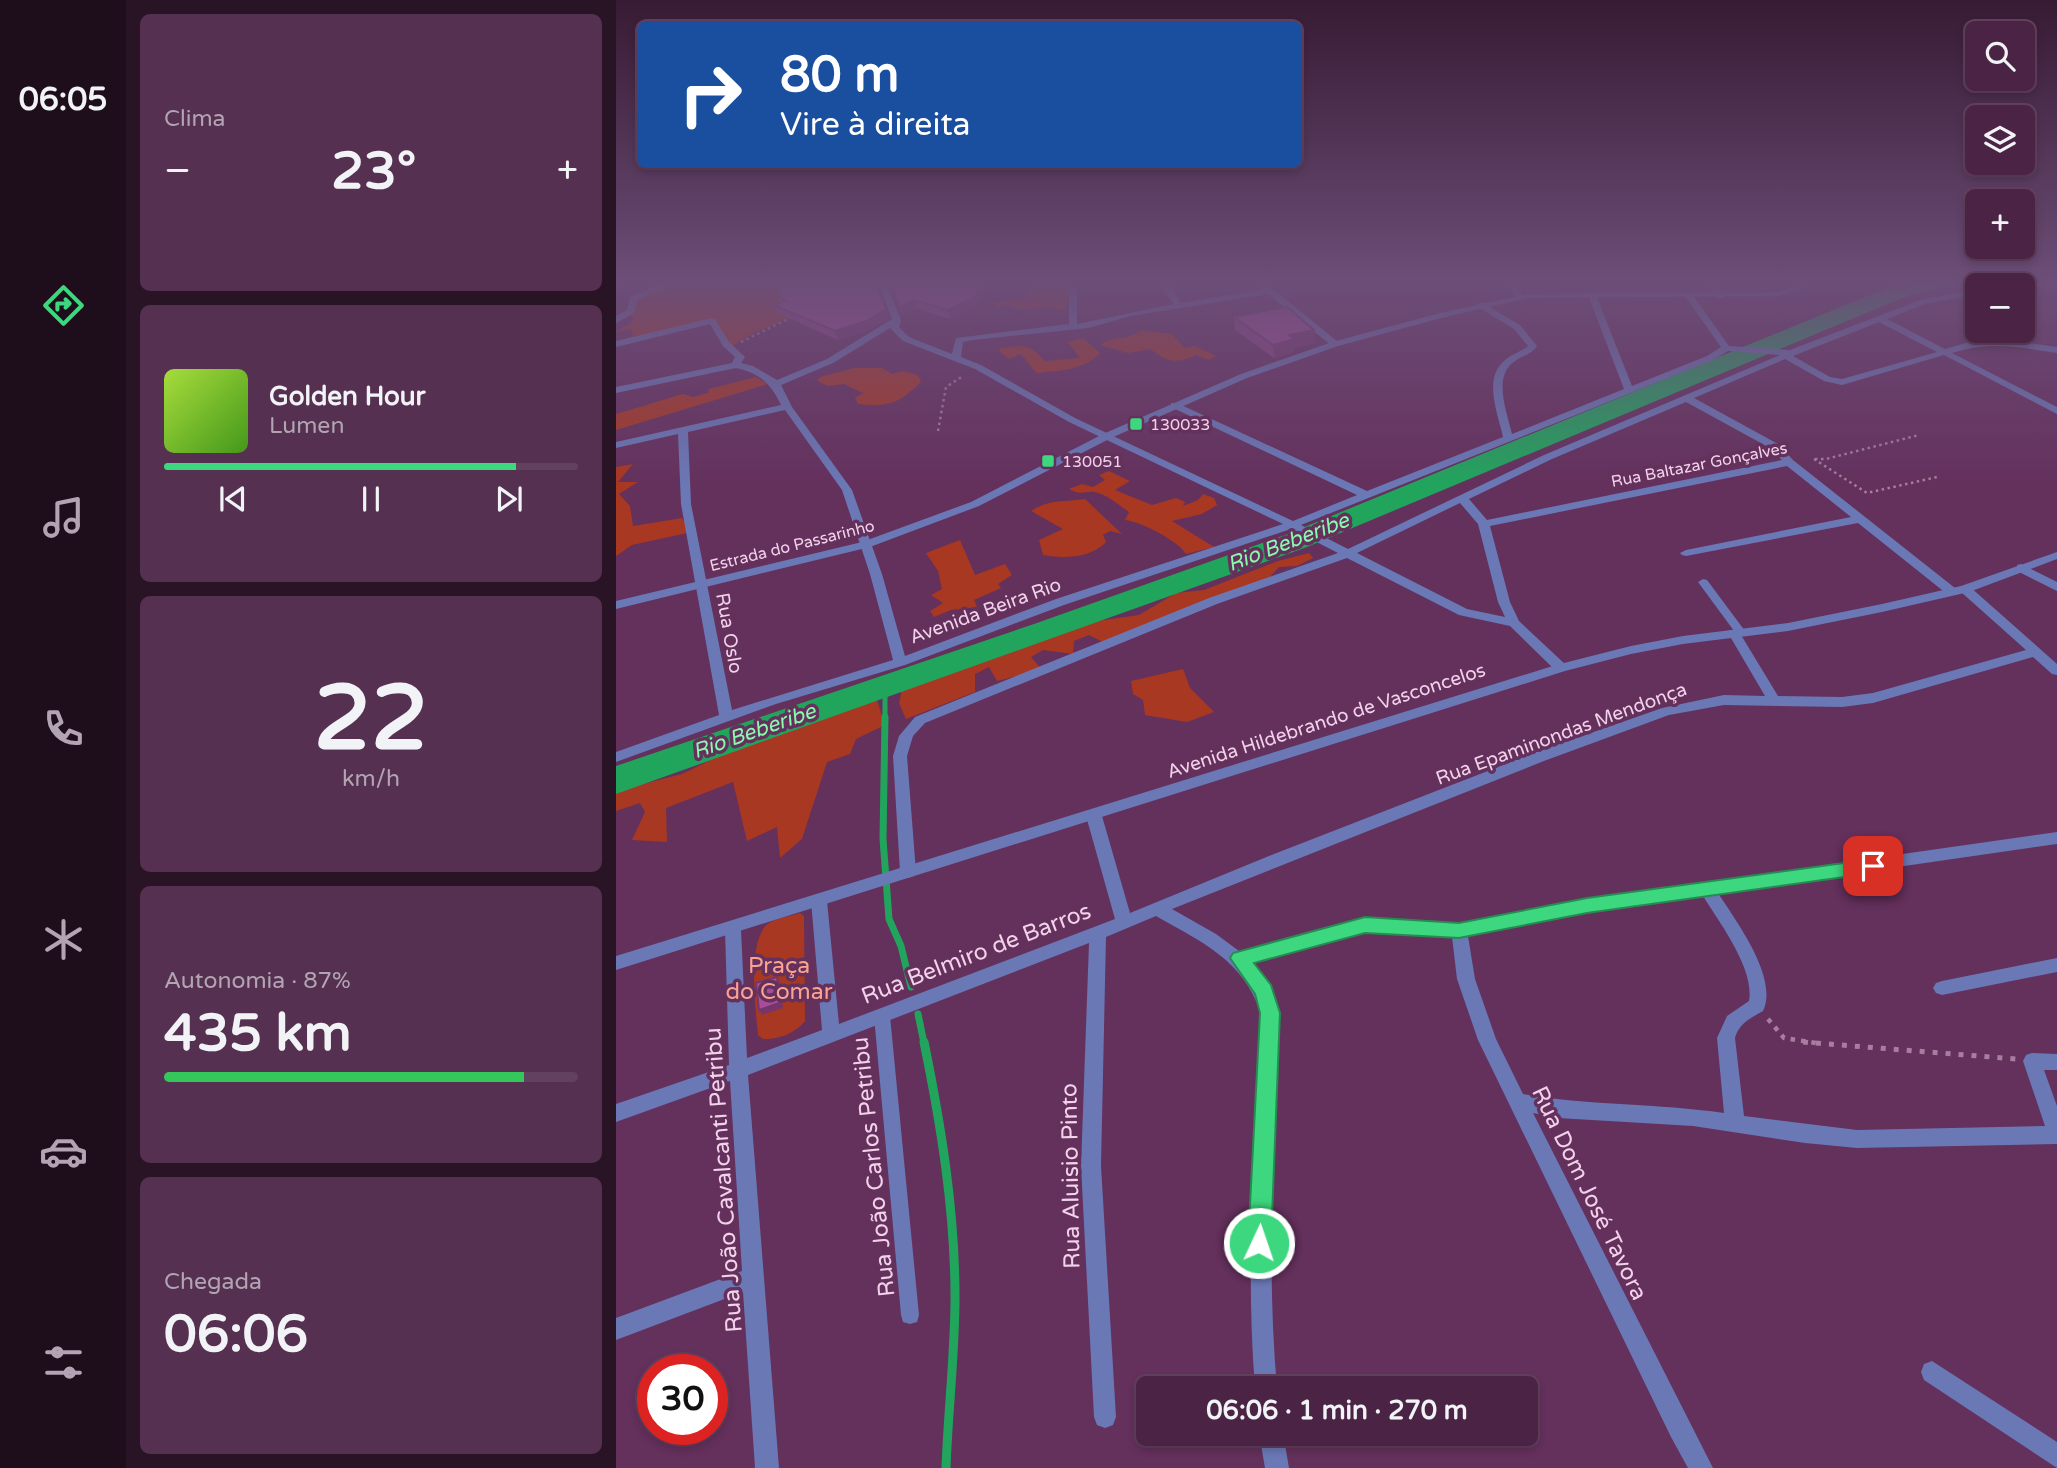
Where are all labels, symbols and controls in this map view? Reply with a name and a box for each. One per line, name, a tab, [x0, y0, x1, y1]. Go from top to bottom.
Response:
map controls	[1965, 21, 2035, 343]
button: search	[1965, 21, 2035, 91]
text: 80 m	[780, 46, 899, 105]
icon: right	[665, 49, 756, 140]
text: 06:05	[19, 81, 107, 119]
text: Clima	[164, 105, 225, 133]
button: layers	[1965, 105, 2035, 175]
text: Vire à direita	[780, 106, 971, 144]
text: 23°	[331, 140, 416, 203]
text: −	[164, 148, 191, 194]
text: +	[557, 148, 578, 194]
button: +	[1965, 189, 2035, 259]
button: −	[1965, 273, 2035, 343]
icon: directions	[39, 281, 88, 330]
text: Golden Hour	[269, 381, 426, 412]
text: Lumen	[269, 412, 344, 440]
place label: 130033	[1150, 415, 1210, 435]
marker: 130033	[1128, 416, 1144, 432]
street label: Rua Baltazar Gonçalves	[1609, 438, 1789, 492]
place label: 130051	[1062, 452, 1122, 472]
marker: 130051	[1040, 453, 1056, 469]
icon: previous	[214, 480, 252, 518]
icon: pause	[352, 480, 390, 518]
icon: next	[490, 480, 528, 518]
icon: music	[39, 493, 88, 542]
water label: Rio Beberibe	[1224, 507, 1354, 577]
street label: Estrada do Passarinho	[708, 516, 877, 576]
street label: Avenida Beira Rio	[907, 573, 1064, 649]
street label: Rua Oslo	[711, 591, 747, 675]
street label: Avenida Hildebrando de Vasconcelos	[1164, 659, 1488, 783]
text: 22	[314, 664, 428, 774]
street label: Rua Epaminondas Mendonça	[1433, 678, 1690, 790]
water label: Rio Beberibe	[689, 698, 820, 764]
icon: phone	[39, 704, 88, 753]
text: km/h	[342, 765, 400, 793]
pin	[1843, 836, 1903, 896]
icon: arrive	[1854, 847, 1892, 885]
street label: Rua Belmiro de Barros	[858, 897, 1095, 1011]
icon: climate	[39, 915, 88, 964]
park label: Praça do Comar	[726, 952, 833, 1006]
text: Autonomia · 87%	[164, 967, 351, 995]
text: 435 km	[164, 1002, 352, 1065]
street label: Rua João Cavalcanti Petribu	[699, 1026, 749, 1333]
street label: Rua João Carlos Petribu	[846, 1035, 902, 1298]
street label: Rua Dom José Tavora	[1525, 1082, 1653, 1305]
street label: Rua Aluisio Pinto	[1055, 1083, 1087, 1269]
icon: car	[39, 1127, 88, 1176]
position arrow	[1222, 1206, 1296, 1280]
text: Chegada	[164, 1268, 262, 1296]
text: 06:06	[164, 1303, 308, 1366]
icon: filters	[39, 1338, 88, 1387]
speed limit sign: 30	[637, 1354, 728, 1445]
text: 06:06 · 1 min · 270 m	[1206, 1395, 1468, 1426]

